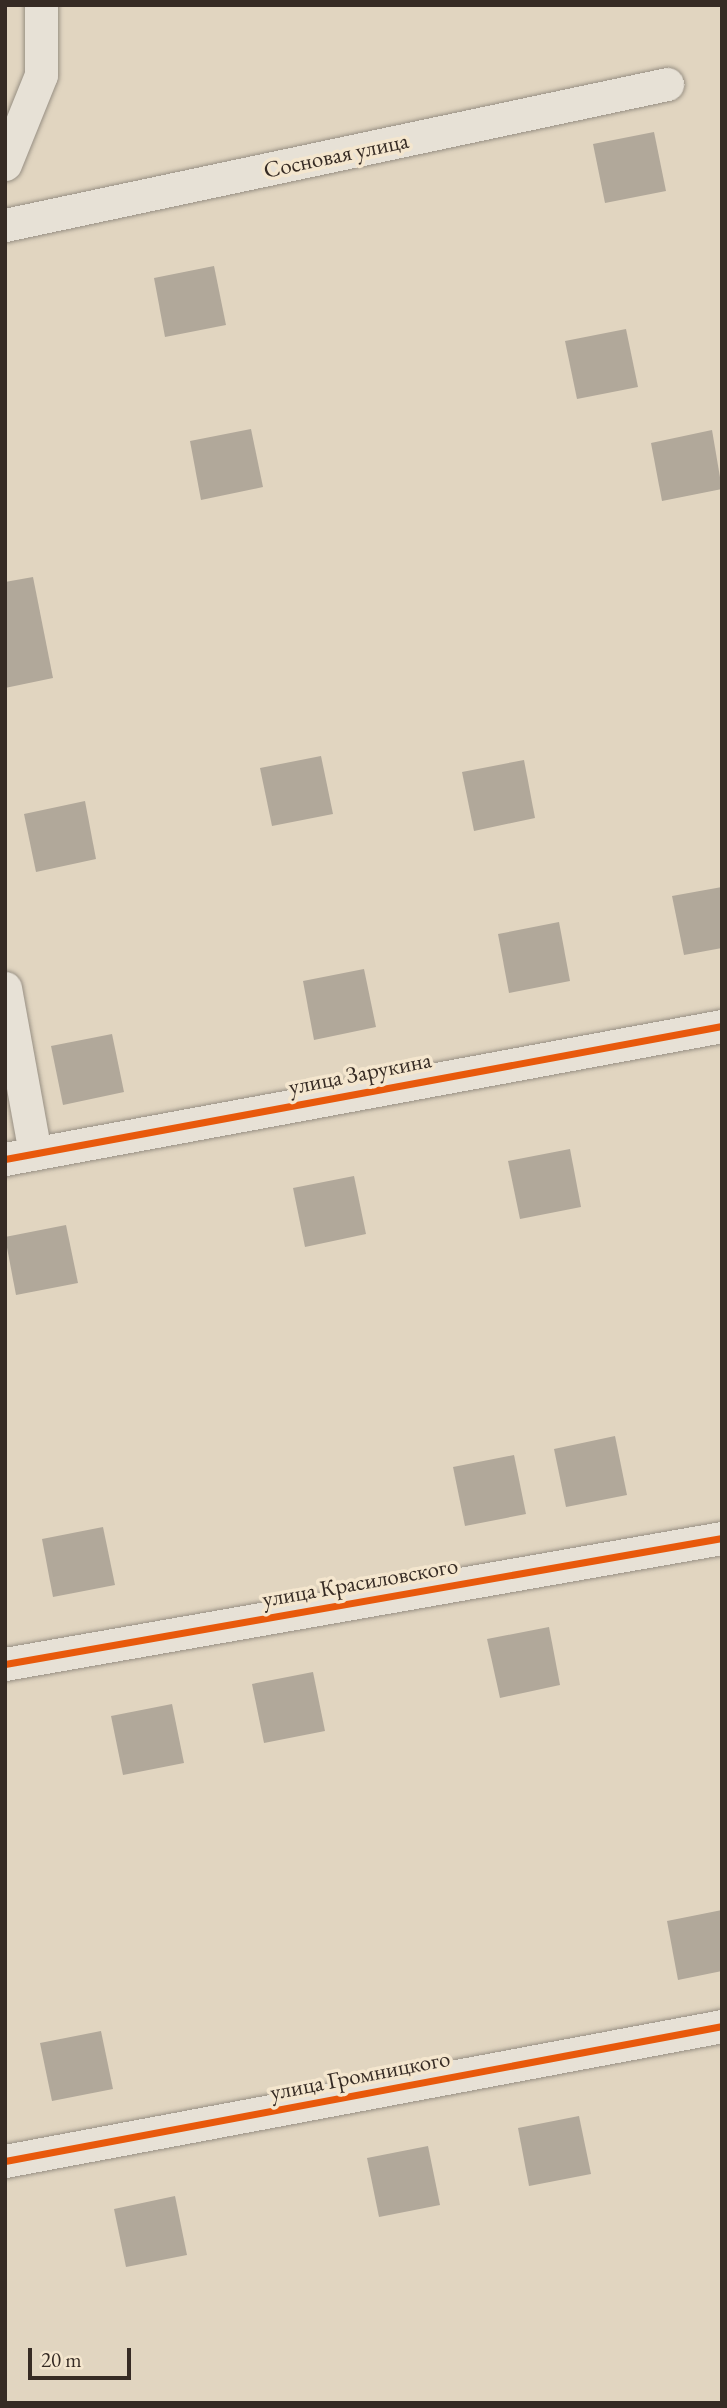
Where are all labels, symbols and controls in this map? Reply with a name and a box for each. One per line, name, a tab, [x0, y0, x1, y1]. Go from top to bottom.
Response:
street label: Сосновая улица	[261, 126, 411, 184]
street label: улица Зарукина	[286, 1046, 434, 1100]
street label: улица Красиловского	[260, 1551, 460, 1613]
street label: улица Громницкого	[268, 2044, 452, 2106]
scale bar	[32, 2334, 135, 2378]
text: 20 m	[41, 2346, 82, 2373]

